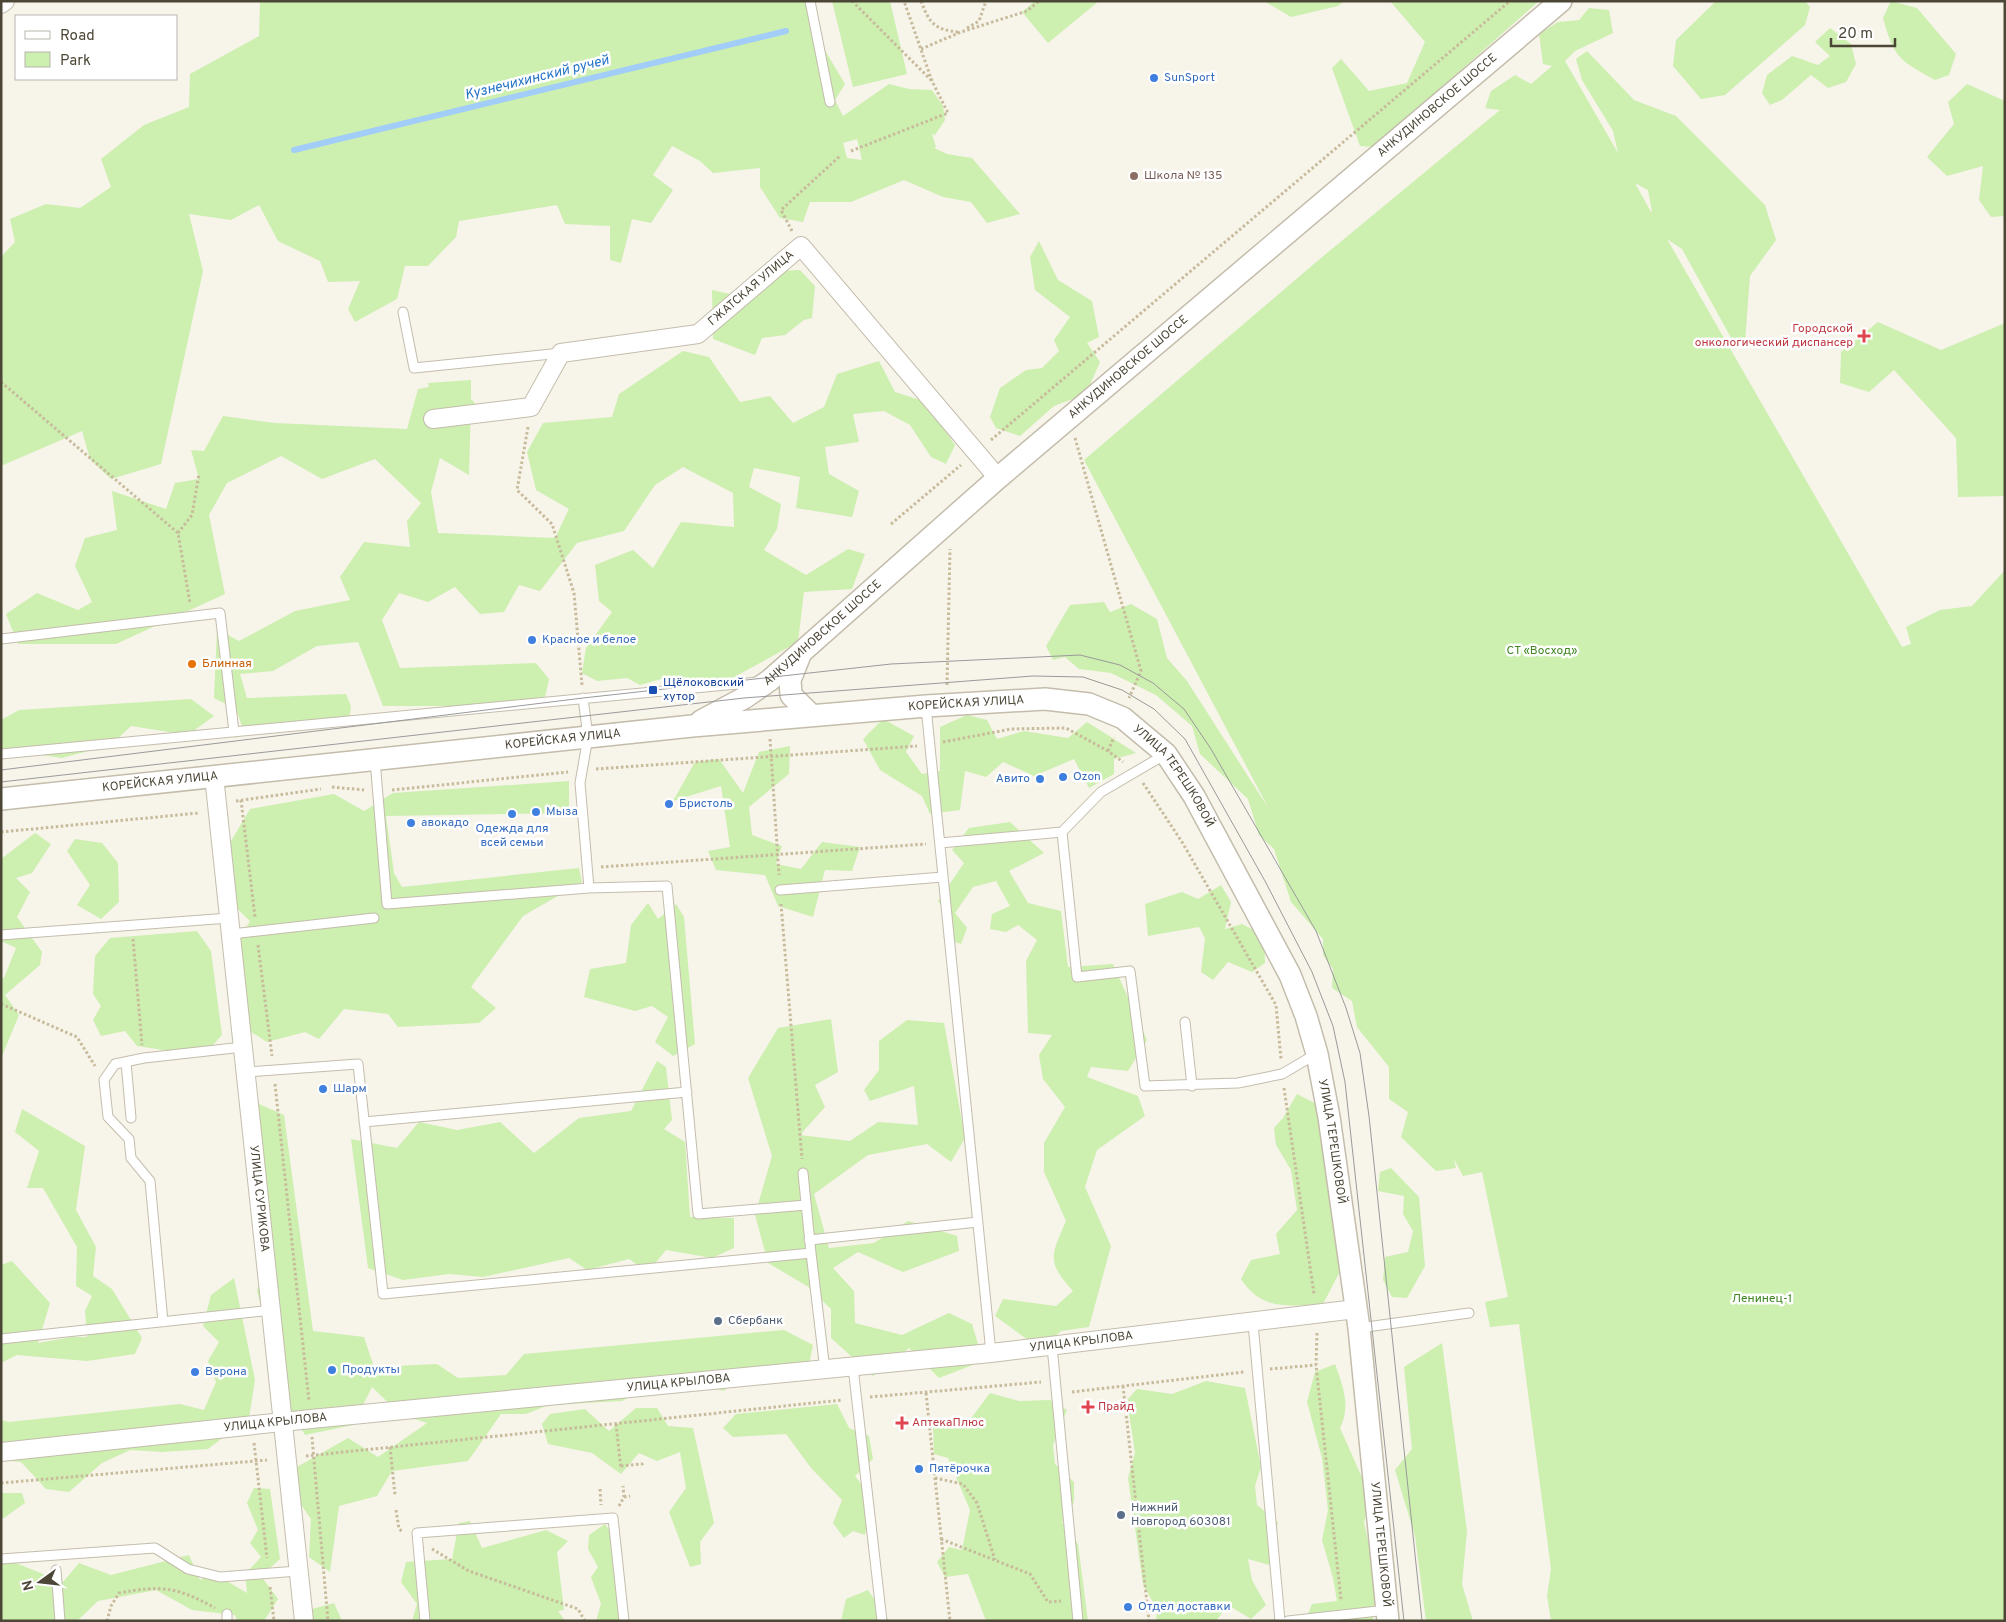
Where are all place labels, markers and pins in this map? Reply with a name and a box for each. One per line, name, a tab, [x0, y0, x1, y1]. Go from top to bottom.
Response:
place label: SunSport	[1164, 70, 1215, 86]
marker: SunSport	[1148, 72, 1160, 84]
place label: Школа № 135	[1144, 168, 1223, 184]
marker: Школа № 135	[1128, 170, 1140, 182]
place label: Городской онкологический диспансер	[1695, 321, 1853, 351]
marker: Городской онкологический диспансер	[1857, 329, 1871, 343]
place label: Красное и белое	[542, 632, 636, 648]
marker: Красное и белое	[526, 634, 538, 646]
place label: Блинная	[202, 656, 252, 672]
marker: Блинная	[186, 658, 198, 670]
place label: Щёлоковский хутор	[663, 675, 744, 705]
marker: Щёлоковский хутор	[647, 684, 659, 696]
place label: Ozon	[1073, 769, 1101, 785]
place label: Авито	[996, 771, 1030, 787]
marker: Ozon	[1057, 771, 1069, 783]
marker: Авито	[1034, 773, 1046, 785]
place label: Бристоль	[679, 796, 733, 812]
marker: Бристоль	[663, 798, 675, 810]
place label: Мыза	[546, 804, 578, 820]
marker: Мыза	[530, 806, 542, 818]
marker: Одежда для всей семьи	[506, 808, 518, 820]
place label: авокадо	[421, 815, 469, 831]
marker: авокадо	[405, 817, 417, 829]
place label: Одежда для всей семьи	[476, 821, 548, 851]
place label: Шарм	[333, 1081, 367, 1097]
marker: Шарм	[317, 1083, 329, 1095]
place label: Сбербанк	[728, 1313, 783, 1329]
marker: Сбербанк	[712, 1315, 724, 1327]
place label: Продукты	[342, 1362, 400, 1378]
place label: Верона	[205, 1364, 247, 1380]
marker: Продукты	[326, 1364, 338, 1376]
marker: Верона	[189, 1366, 201, 1378]
place label: Прайд	[1098, 1399, 1135, 1415]
marker: Прайд	[1082, 1401, 1094, 1413]
place label: АптекаПлюс	[912, 1415, 984, 1431]
marker: АптекаПлюс	[896, 1417, 908, 1429]
place label: Пятёрочка	[929, 1461, 990, 1477]
marker: Пятёрочка	[913, 1463, 925, 1475]
place label: Нижний Новгород 603081	[1131, 1500, 1231, 1530]
marker: Нижний Новгород 603081	[1115, 1509, 1127, 1521]
place label: Отдел доставки	[1138, 1599, 1231, 1615]
marker: Отдел доставки	[1122, 1601, 1134, 1613]

